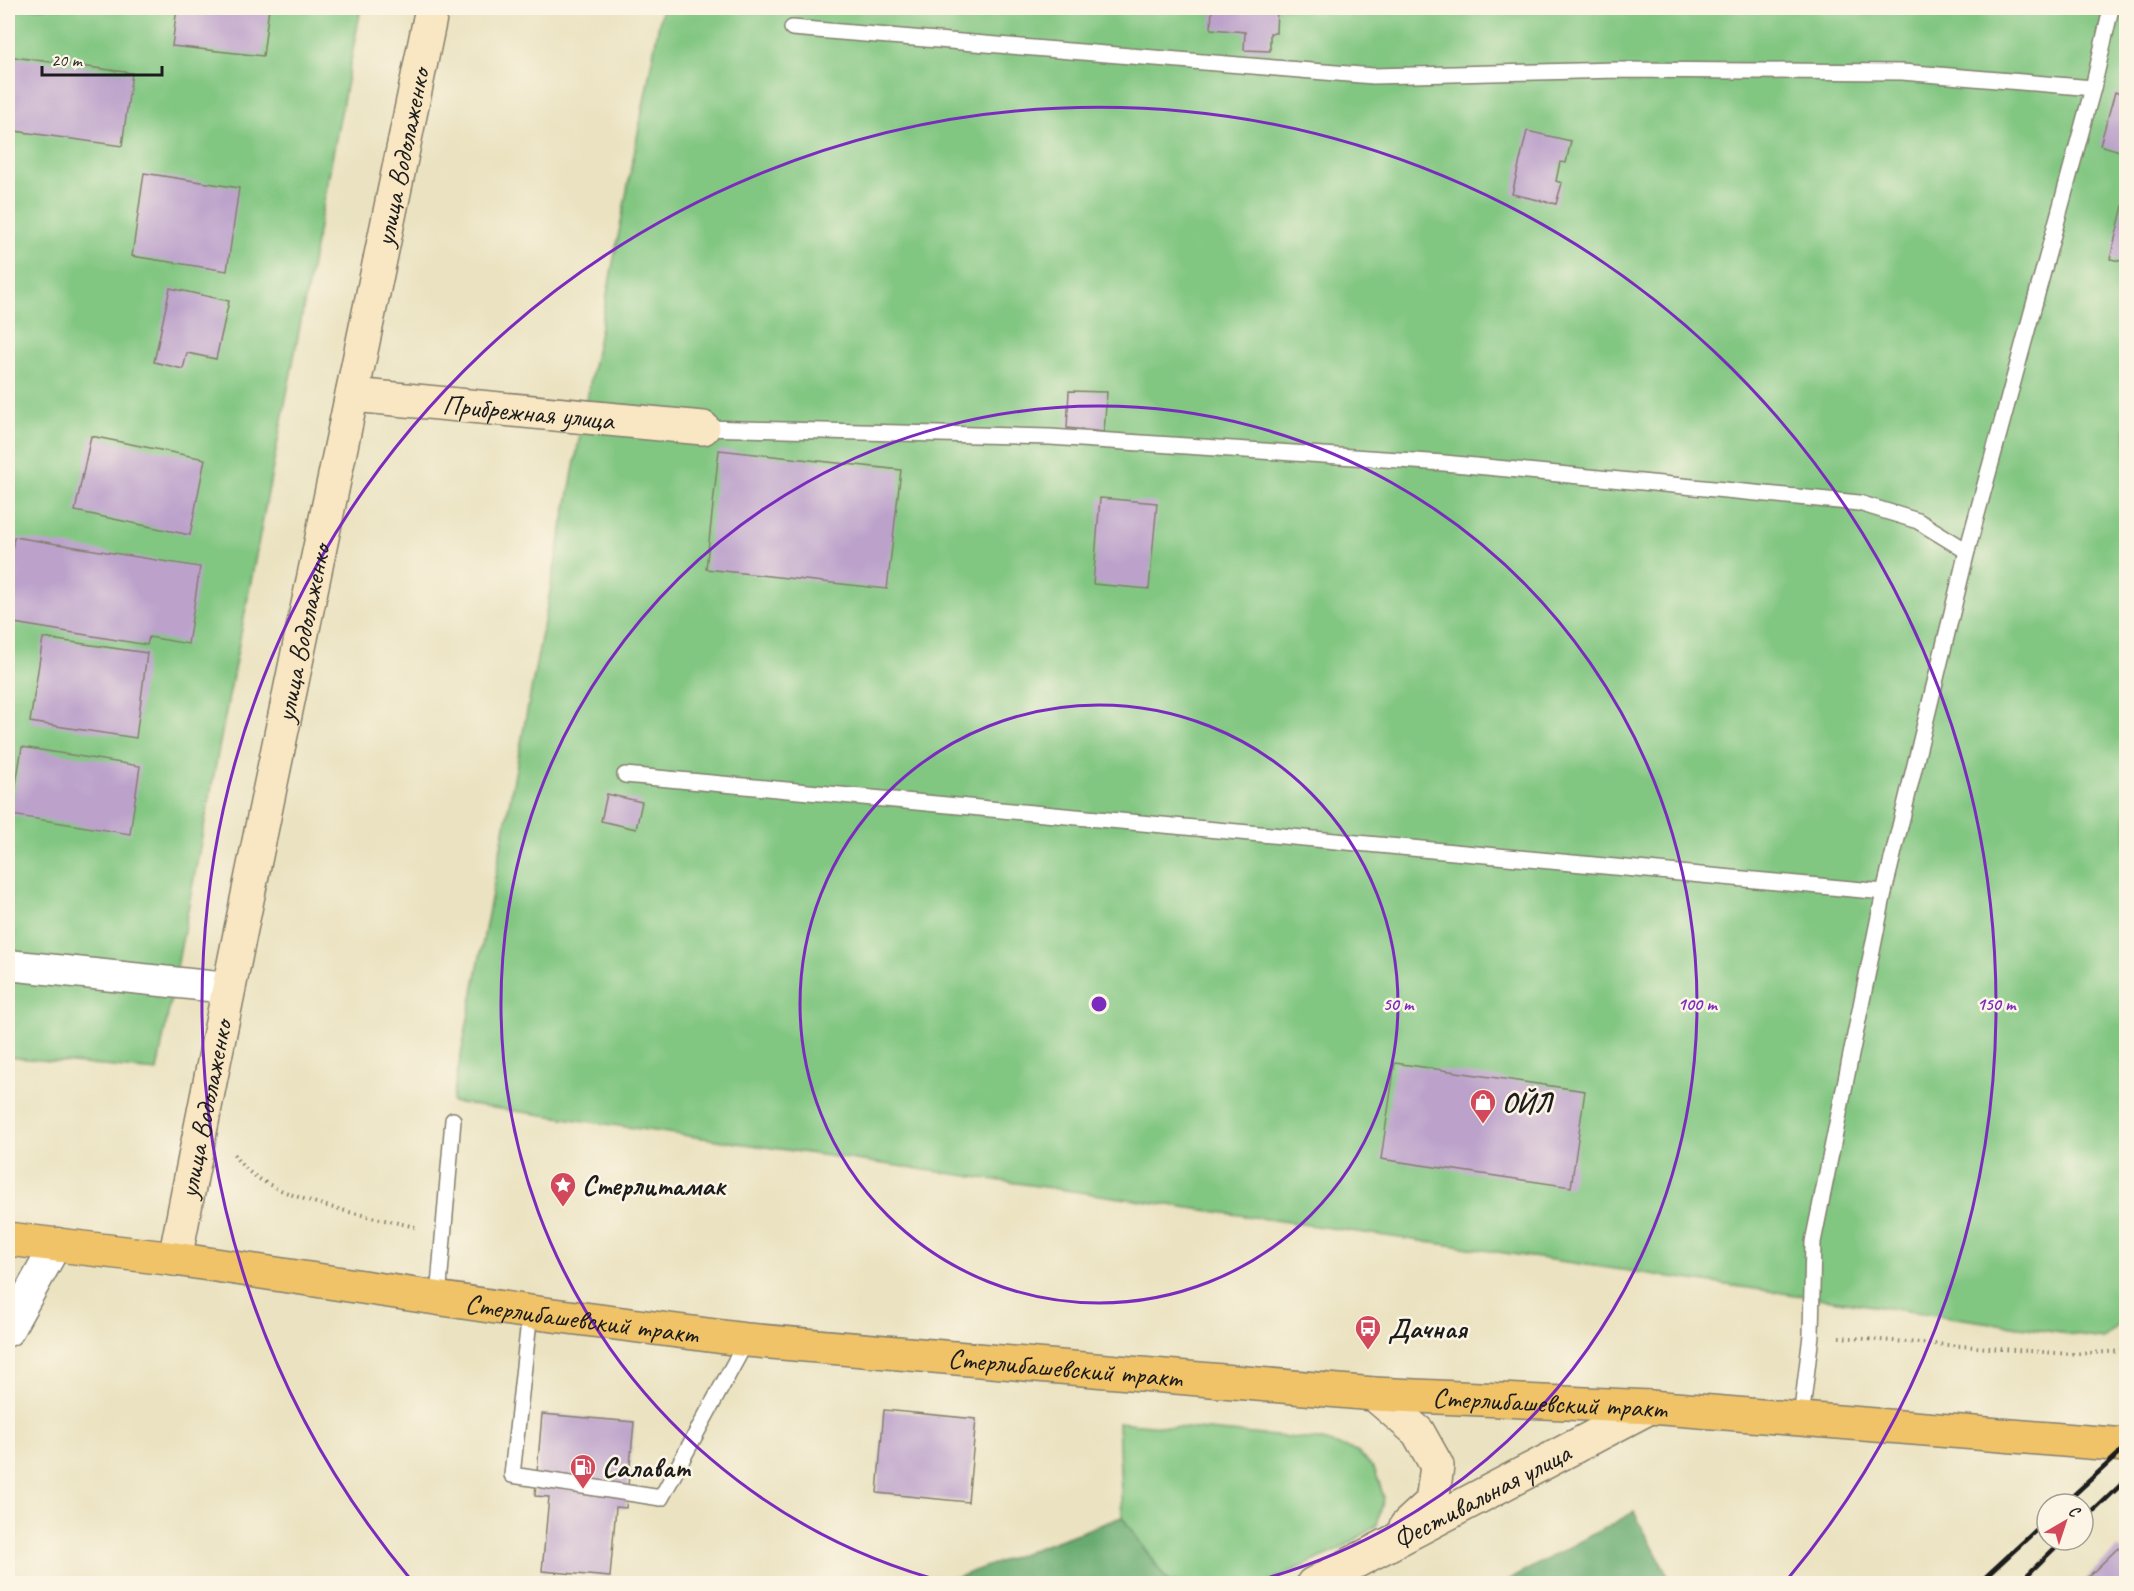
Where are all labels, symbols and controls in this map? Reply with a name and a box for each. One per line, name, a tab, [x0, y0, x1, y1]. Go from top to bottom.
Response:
scale bar	[42, 39, 162, 77]
text: 20 m	[51, 49, 84, 71]
street label: улица Водолаженко	[366, 62, 438, 251]
street label: Прибрежная улица	[441, 387, 617, 438]
street label: улица Водолаженко	[267, 538, 339, 727]
text: 50 m	[1383, 993, 1415, 1015]
text: 100 m	[1678, 993, 1718, 1015]
text: 150 m	[1977, 993, 2017, 1015]
centre of rings	[1089, 994, 1109, 1014]
street label: улица Водолаженко	[170, 1014, 241, 1203]
place label: ОЙЛ	[1502, 1085, 1555, 1120]
shop icon: ОЙЛ	[1468, 1087, 1498, 1125]
place label: Стерлитамак	[582, 1168, 728, 1203]
place icon: Стерлитамак	[548, 1170, 578, 1208]
street label: Стерлибашевский тракт	[463, 1286, 702, 1352]
place label: Дачная	[1388, 1311, 1469, 1346]
bus stop icon: Дачная	[1353, 1313, 1383, 1351]
street label: Стерлибашевский тракт	[947, 1340, 1185, 1396]
street label: Стерлибашевский тракт	[1432, 1380, 1670, 1426]
street label: Фестивальная улица	[1387, 1434, 1578, 1557]
place label: Салават	[602, 1450, 692, 1485]
fuel station icon: Салават	[568, 1452, 598, 1490]
north arrow	[2035, 1492, 2095, 1552]
text: С	[2064, 1501, 2085, 1523]

